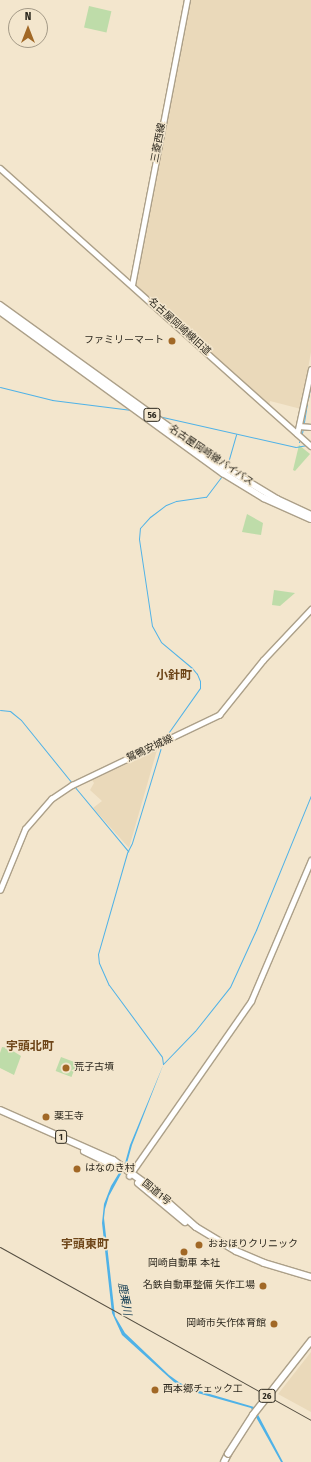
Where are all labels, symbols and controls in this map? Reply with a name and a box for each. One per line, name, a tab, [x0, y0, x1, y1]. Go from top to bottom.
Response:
north arrow	[8, 8, 48, 48]
text: N	[25, 10, 31, 23]
street label: 三菱西線	[149, 122, 169, 164]
street label: 名古屋岡崎線旧道	[145, 296, 213, 358]
place label: ファミリーマート	[84, 335, 164, 347]
marker: ファミリーマート	[167, 336, 177, 346]
road number: 56	[143, 408, 161, 422]
street label: 名古屋岡崎線バイパス	[166, 423, 256, 489]
district label: 小針町	[156, 669, 192, 683]
street label: 鴛鴨安城線	[125, 733, 175, 765]
district label: 宇頭北町	[6, 1040, 54, 1054]
place label: 荒子古墳	[74, 1062, 114, 1074]
marker: 荒子古墳	[61, 1063, 71, 1073]
place label: 薬王寺	[54, 1111, 84, 1123]
marker: 薬王寺	[41, 1112, 51, 1122]
road number: 1	[55, 1130, 67, 1144]
place label: はなのき村	[85, 1163, 135, 1175]
marker: はなのき村	[72, 1164, 82, 1174]
street label: 国道1号	[139, 1178, 173, 1208]
district label: 宇頭東町	[61, 1238, 109, 1252]
marker: おおほりクリニック	[193, 1239, 205, 1251]
place label: おおほりクリニック	[208, 1239, 298, 1251]
marker: 岡崎自動車 本社	[179, 1247, 189, 1257]
place label: 岡崎自動車 本社	[148, 1258, 220, 1270]
place label: 名鉄自動車整備 矢作工場	[143, 1280, 255, 1292]
marker: 名鉄自動車整備 矢作工場	[258, 1281, 268, 1291]
water label: 鹿乗川	[115, 1282, 133, 1316]
place label: 岡崎市矢作体育館	[186, 1318, 266, 1330]
marker: 岡崎市矢作体育館	[269, 1319, 279, 1329]
place label: 西本郷チェック工	[163, 1384, 243, 1396]
marker: 西本郷チェック工	[150, 1385, 160, 1395]
road number: 26	[258, 1389, 276, 1403]

